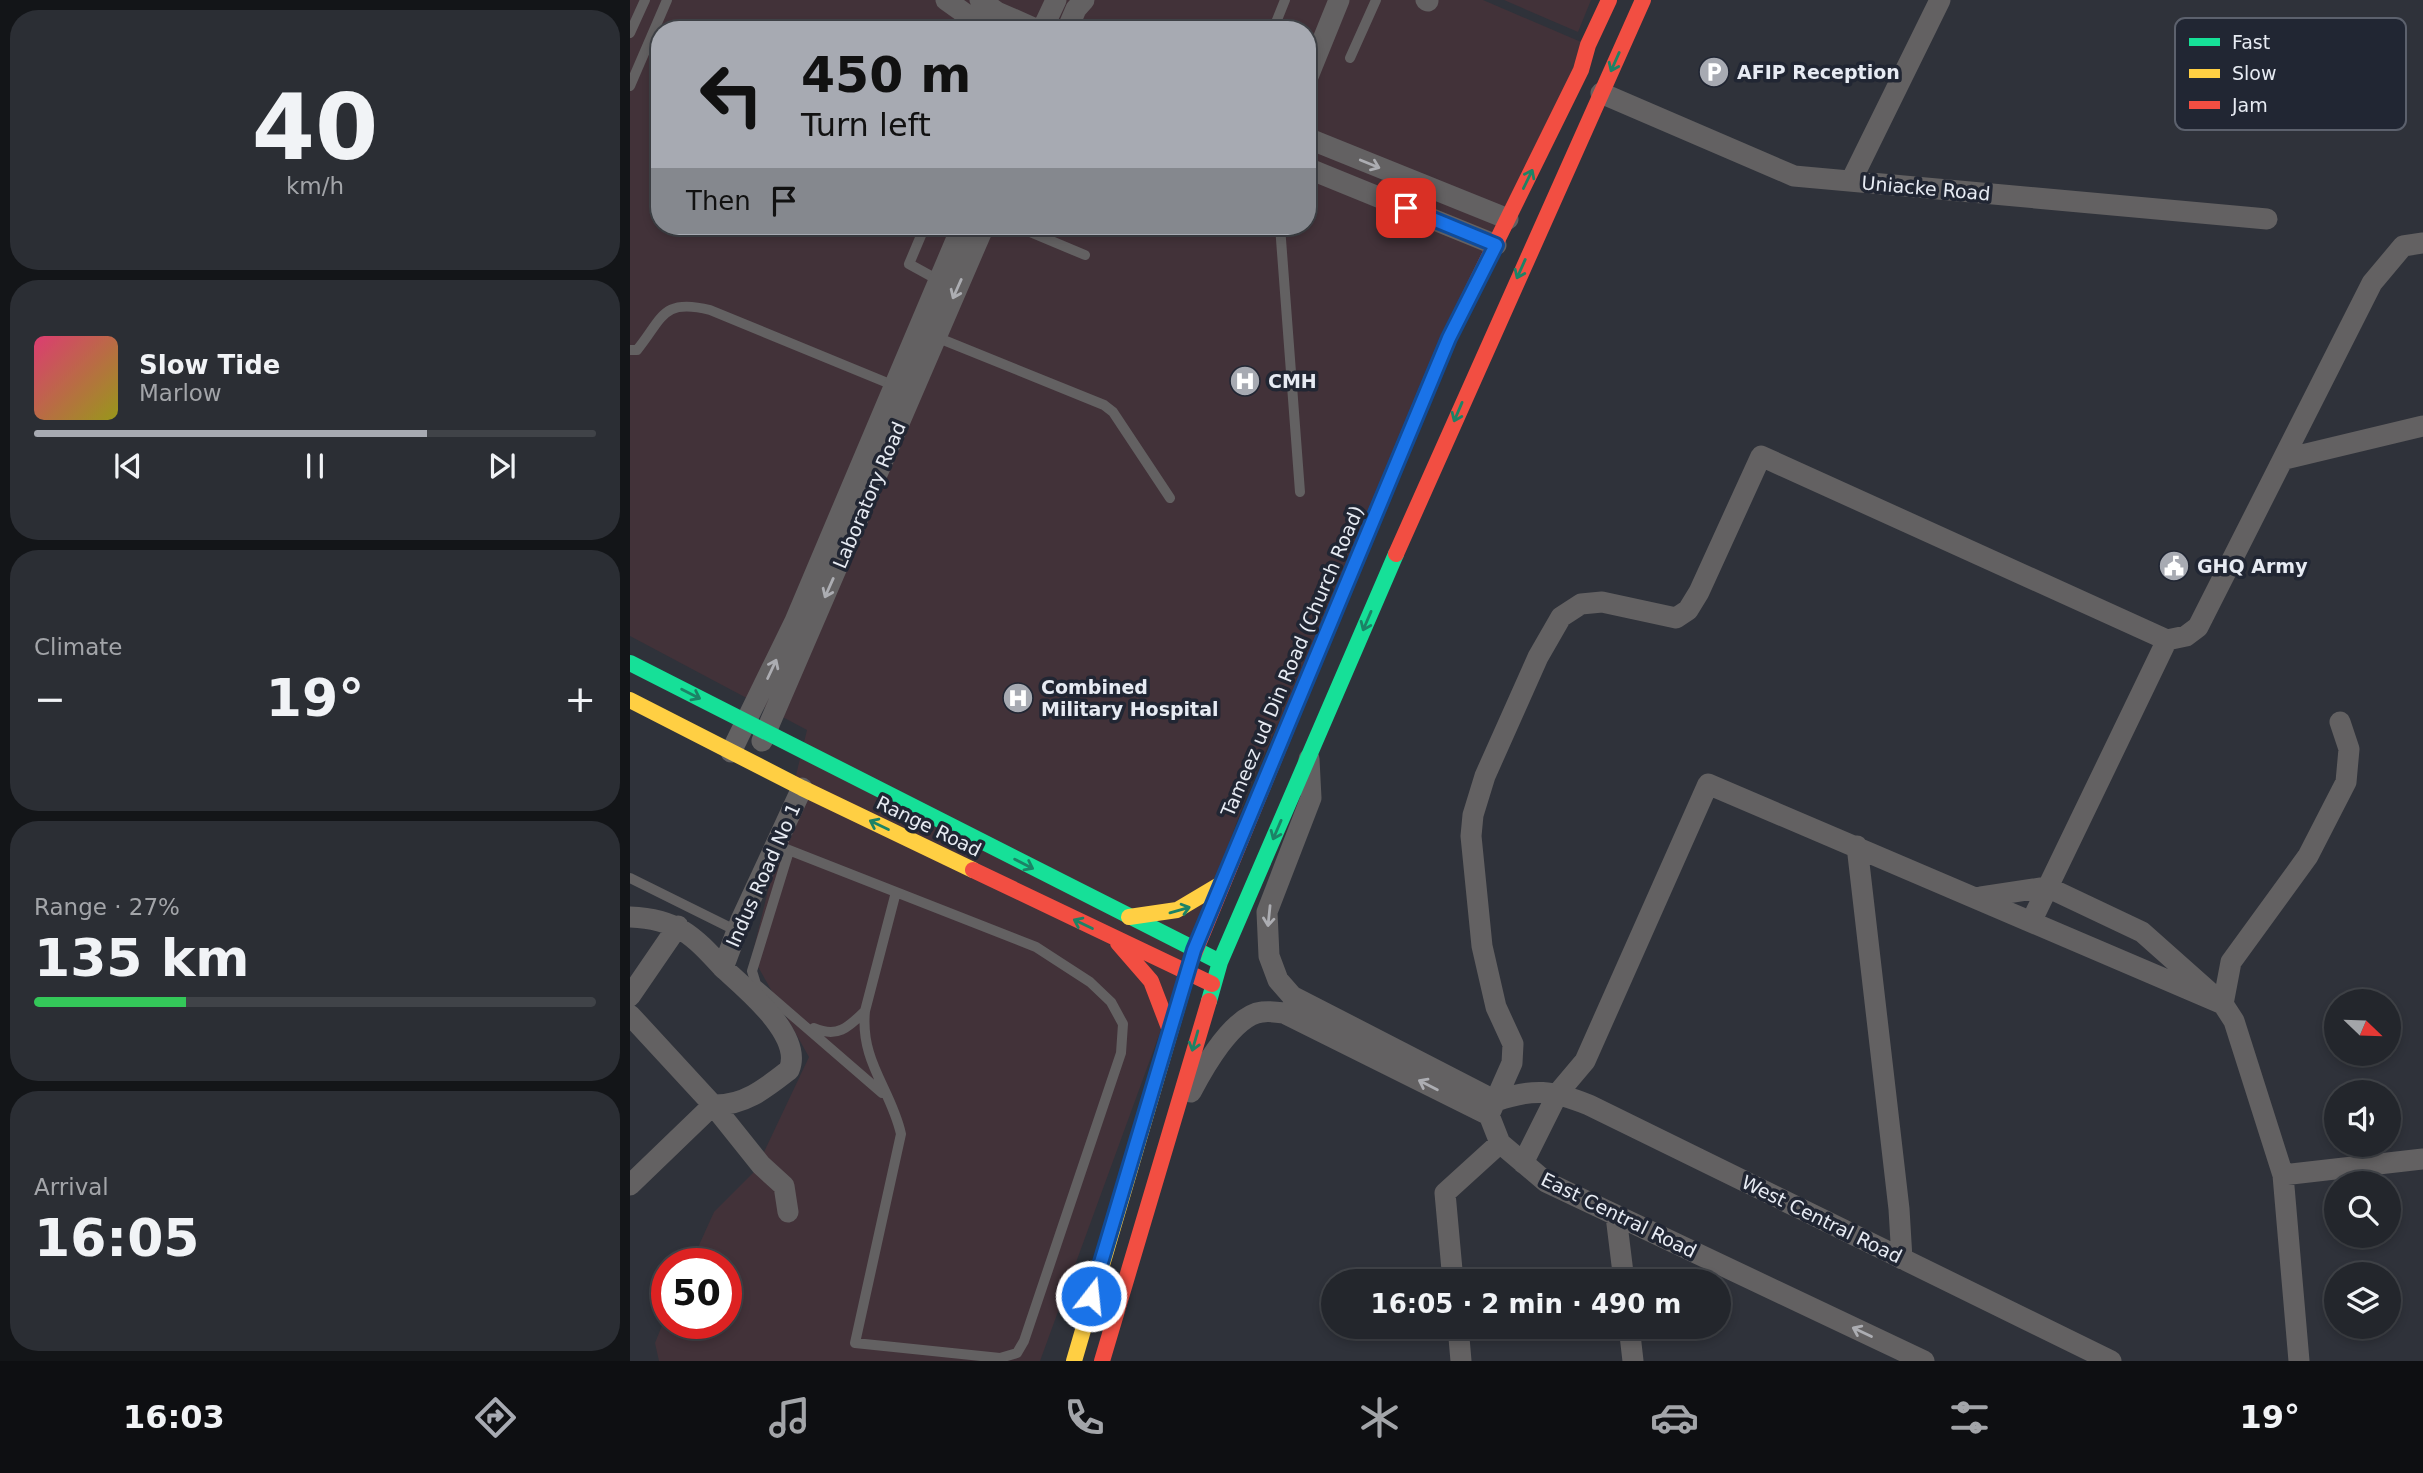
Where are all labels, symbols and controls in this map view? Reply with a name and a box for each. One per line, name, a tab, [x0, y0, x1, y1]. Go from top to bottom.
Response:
legend	[2175, 18, 2406, 130]
text: Fast	[2232, 31, 2270, 53]
text: 450 m	[801, 47, 971, 104]
icon: left	[686, 49, 777, 140]
one-way arrow	[1608, 51, 1621, 72]
parking icon: AFIP Reception	[1697, 55, 1731, 89]
place label: AFIP Reception	[1737, 61, 1900, 83]
text: Slow	[2232, 62, 2277, 84]
text: 40	[252, 75, 378, 180]
text: Jam	[2231, 94, 2268, 116]
text: Turn left	[801, 106, 931, 144]
one-way arrow	[1359, 158, 1381, 171]
one-way arrow	[1521, 169, 1535, 190]
street label: Uniacke Road	[1861, 171, 1991, 205]
text: km/h	[286, 173, 344, 199]
pin	[1376, 178, 1436, 238]
icon: arrive	[765, 182, 803, 220]
text: Then	[686, 186, 751, 216]
icon: arrive	[1387, 189, 1425, 227]
one-way arrow	[1514, 258, 1527, 280]
one-way arrow	[950, 277, 963, 299]
text: Slow Tide	[139, 350, 280, 380]
hospital icon: CMH	[1228, 364, 1262, 398]
place label: CMH	[1268, 370, 1317, 392]
text: Marlow	[139, 380, 222, 406]
one-way arrow	[1450, 401, 1463, 422]
street label: Laboratory Road	[828, 418, 910, 572]
icon: previous	[109, 447, 147, 485]
icon: pause	[296, 447, 334, 485]
icon: next	[483, 447, 521, 485]
street label: Tameez ud Din Road (Church Road)	[1216, 502, 1368, 821]
public building icon: GHQ Army	[2157, 549, 2191, 583]
place label: GHQ Army	[2197, 555, 2308, 577]
one-way arrow	[822, 577, 835, 598]
one-way arrow	[1360, 609, 1373, 631]
text: Climate	[34, 634, 123, 660]
one-way arrow	[766, 659, 779, 681]
text: 19°	[266, 668, 364, 728]
place label: Combined Military Hospital	[1041, 676, 1219, 720]
text: −	[34, 677, 66, 721]
text: +	[564, 677, 596, 721]
hospital icon: Combined Military Hospital	[1001, 681, 1035, 715]
one-way arrow	[680, 687, 701, 701]
street label: Range Road	[873, 791, 985, 861]
street label: Indus Road No 1	[721, 800, 805, 950]
one-way arrow	[869, 818, 890, 831]
one-way arrow	[1270, 818, 1283, 840]
one-way arrow	[1014, 857, 1034, 871]
text: Range · 27%	[34, 894, 180, 920]
one-way arrow	[1168, 903, 1190, 916]
one-way arrow	[1262, 904, 1275, 927]
one-way arrow	[1073, 917, 1095, 930]
text: 135 km	[34, 928, 249, 988]
north arrow	[2324, 989, 2401, 1066]
map controls	[2324, 989, 2401, 1339]
one-way arrow	[1188, 1030, 1201, 1052]
one-way arrow	[1418, 1077, 1439, 1091]
button: sound	[2324, 1080, 2401, 1157]
street label: East Central Road	[1538, 1168, 1700, 1262]
street label: West Central Road	[1738, 1171, 1906, 1267]
button: search	[2324, 1171, 2401, 1248]
text: Arrival	[34, 1174, 109, 1200]
text: 16:05	[34, 1208, 200, 1268]
speed limit sign: 50	[651, 1248, 742, 1339]
position arrow	[1054, 1259, 1128, 1333]
button: layers	[2324, 1262, 2401, 1339]
text: 16:05 · 2 min · 490 m	[1371, 1289, 1681, 1319]
one-way arrow	[1852, 1325, 1873, 1338]
icon: directions	[471, 1393, 520, 1442]
icon: music	[765, 1393, 814, 1442]
icon: phone	[1060, 1393, 1109, 1442]
icon: climate	[1355, 1393, 1404, 1442]
icon: car	[1650, 1393, 1699, 1442]
icon: filters	[1945, 1393, 1994, 1442]
text: 16:03	[123, 1398, 225, 1436]
text: 19°	[2239, 1398, 2300, 1436]

